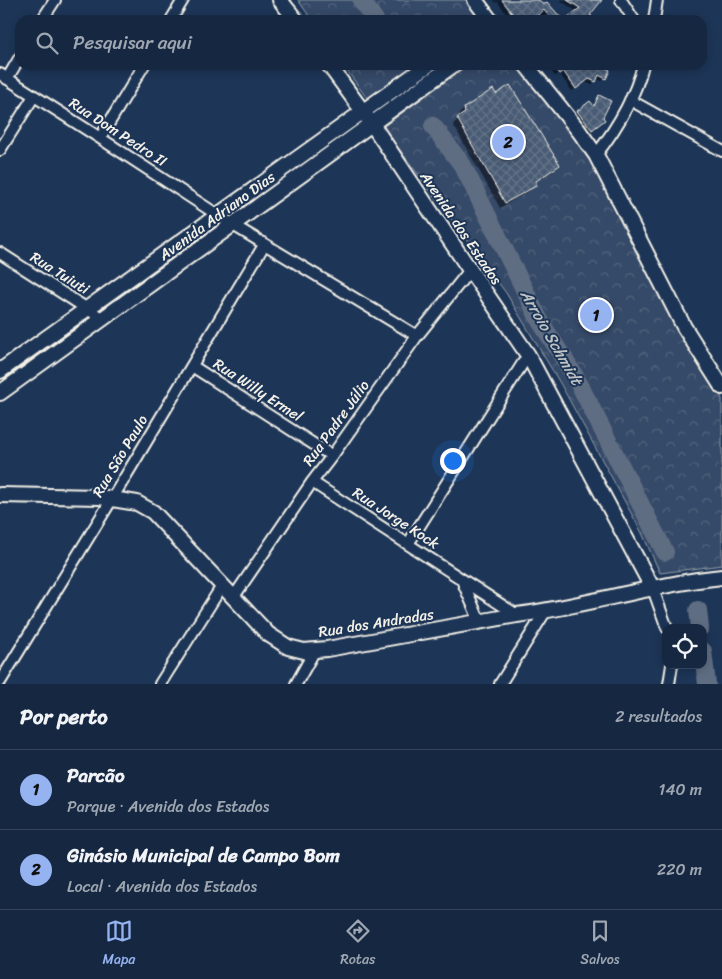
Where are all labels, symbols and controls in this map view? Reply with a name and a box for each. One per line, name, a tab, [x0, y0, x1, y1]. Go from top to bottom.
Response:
search box	[15, 15, 707, 70]
text: Pesquisar aqui	[73, 26, 192, 59]
icon: search	[33, 29, 61, 57]
street label: Rua Dom Pedro II	[64, 90, 173, 174]
pin: 2	[492, 123, 524, 161]
street label: Avenida Adriano Dias	[152, 165, 281, 268]
street label: Avenida dos Estados	[413, 165, 509, 291]
street label: Rua Tuiuti	[25, 244, 96, 302]
water label: Arroio Schmidt	[512, 283, 592, 392]
pin: 1	[580, 296, 612, 334]
street label: Rua Willy Ermel	[208, 351, 309, 429]
street label: Rua Padre Júlio	[296, 374, 377, 472]
street label: Rua São Paulo	[85, 409, 155, 502]
your location	[440, 448, 466, 474]
street label: Rua Jorge Kock	[347, 480, 446, 557]
street label: Rua dos Andradas	[316, 601, 436, 645]
map controls	[662, 624, 707, 669]
button: locate	[662, 624, 707, 669]
text: Por perto	[20, 698, 108, 736]
text: 2 resultados	[615, 702, 702, 731]
text: Parcão	[67, 759, 125, 792]
text: 1	[33, 775, 39, 804]
text: 140 m	[659, 775, 702, 804]
text: Parque · Avenida dos Estados	[67, 792, 269, 821]
text: Ginásio Municipal de Campo Bom	[67, 839, 340, 872]
text: 2	[31, 855, 41, 884]
text: 220 m	[657, 855, 702, 884]
text: Local · Avenida dos Estados	[67, 872, 257, 901]
tab: Mapa	[102, 917, 135, 972]
tab: Rotas	[340, 917, 375, 972]
tab: Salvos	[580, 917, 620, 972]

